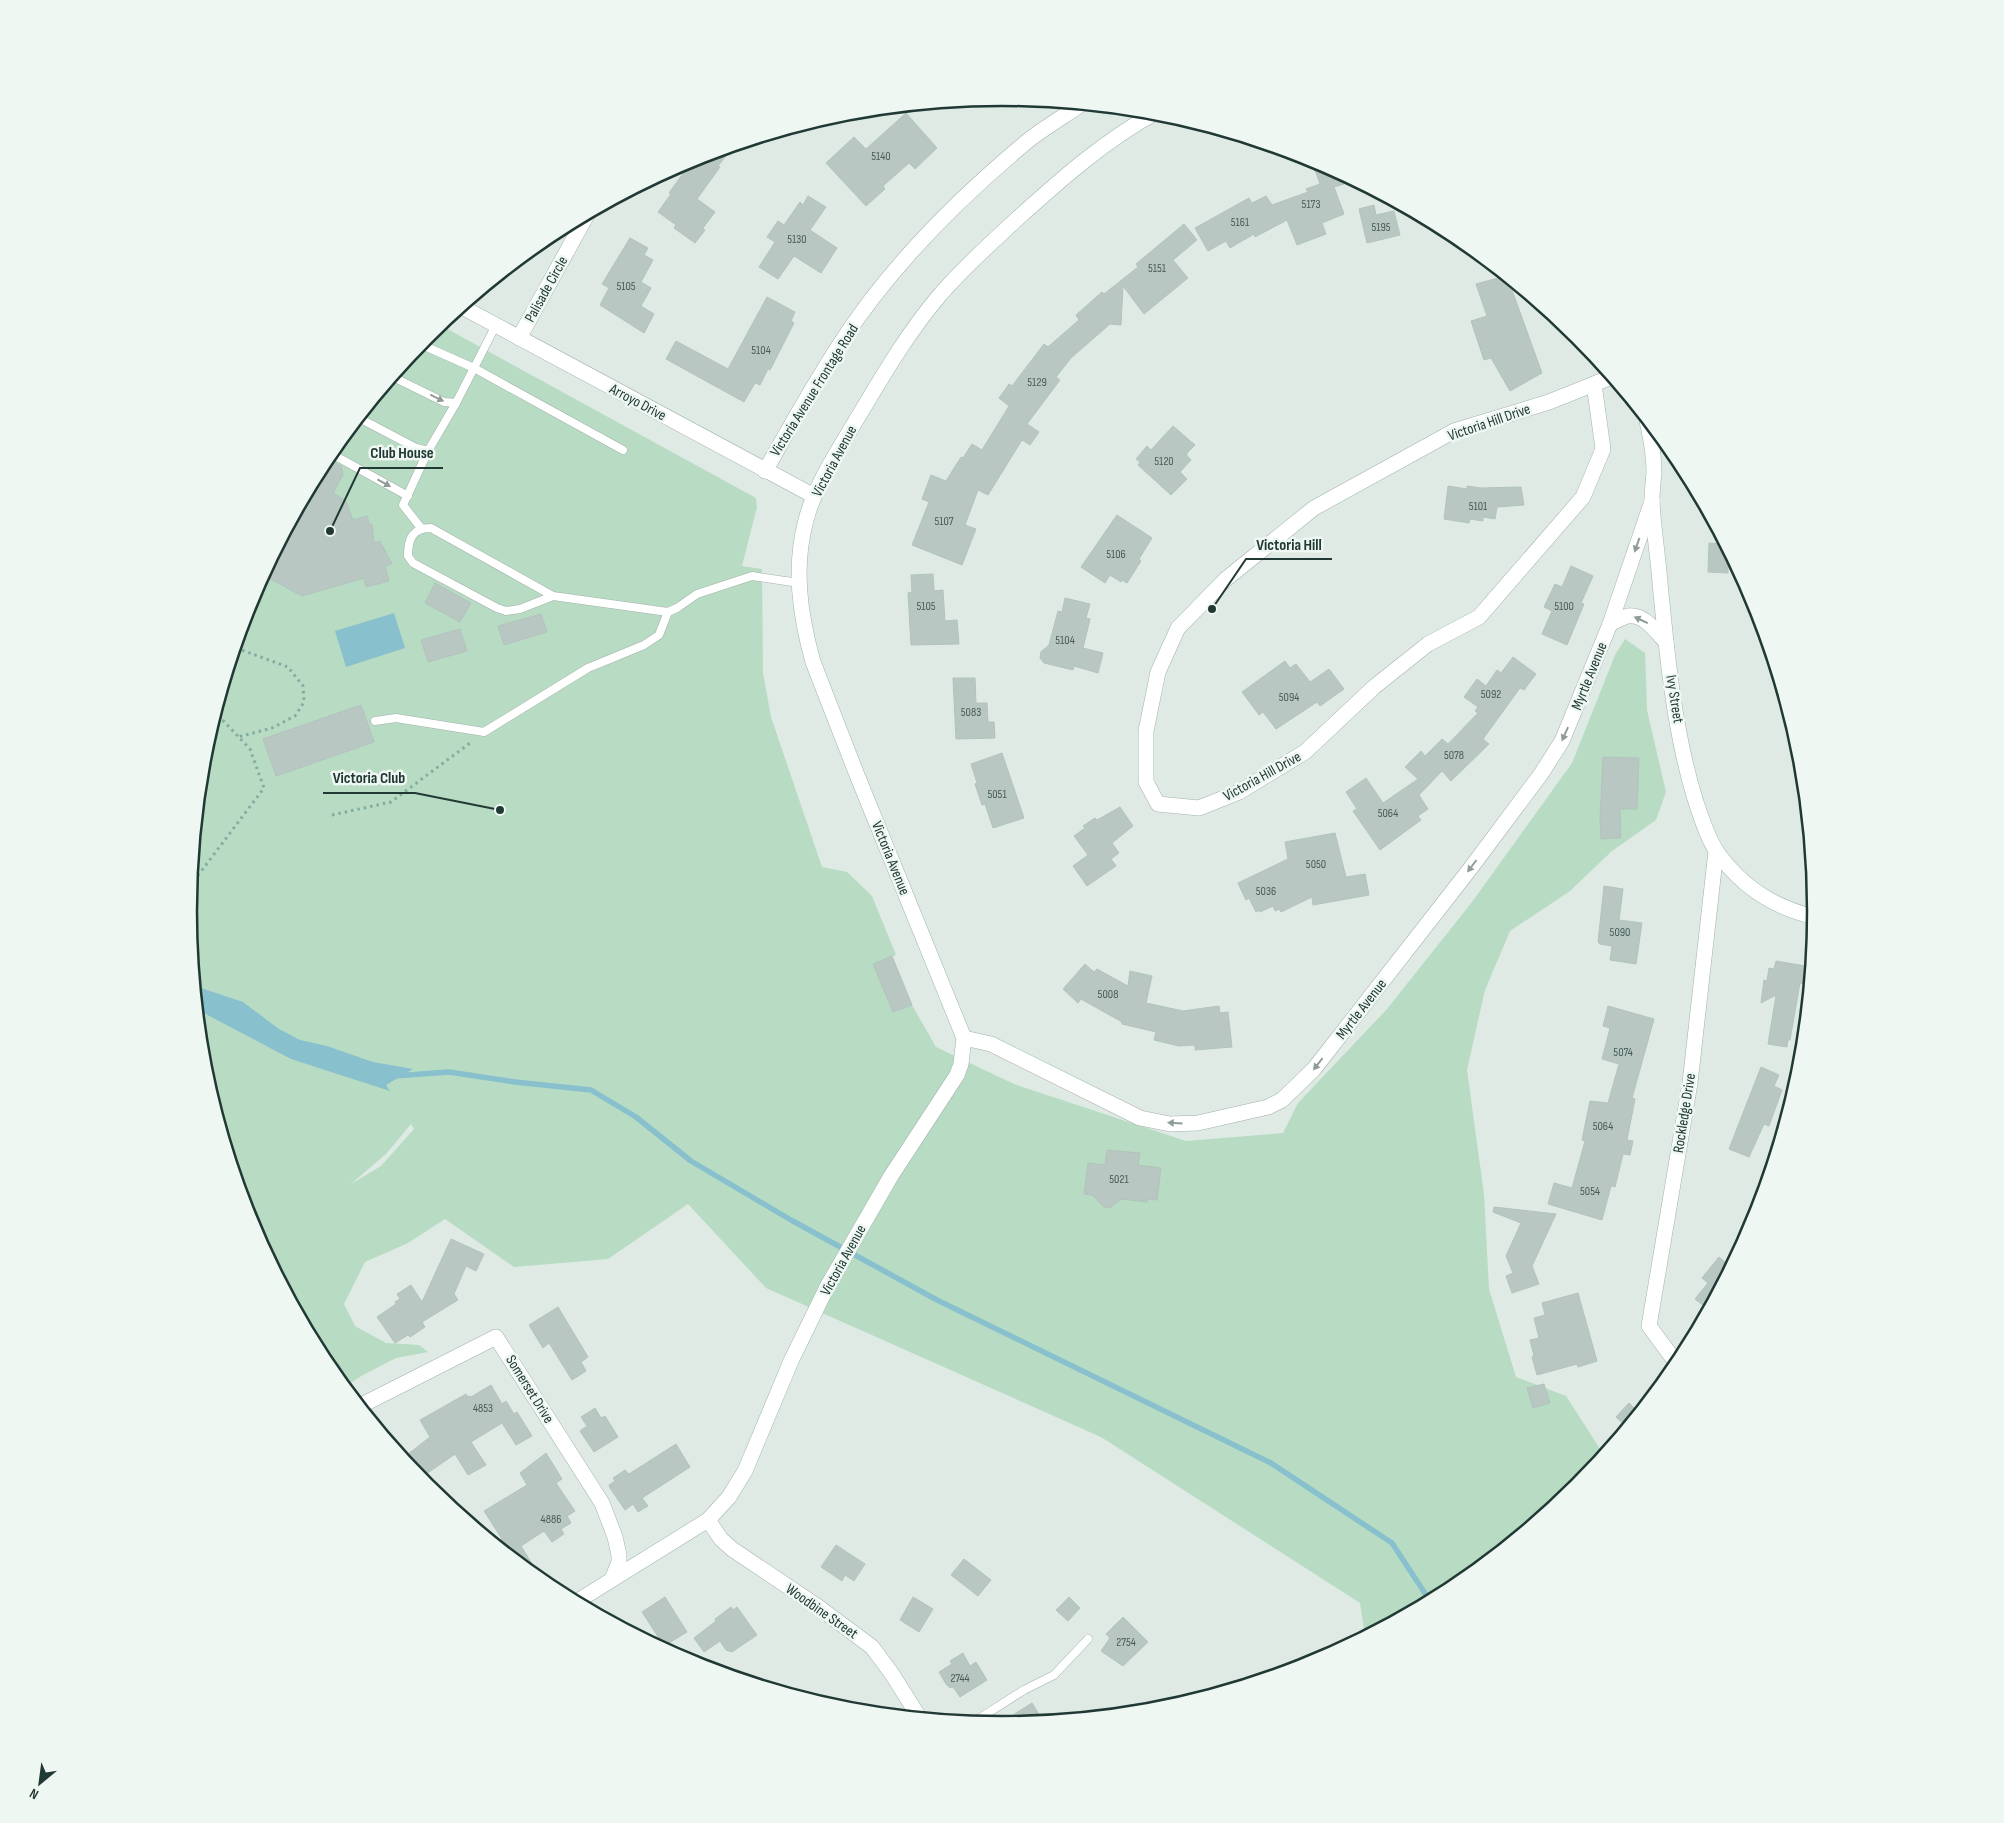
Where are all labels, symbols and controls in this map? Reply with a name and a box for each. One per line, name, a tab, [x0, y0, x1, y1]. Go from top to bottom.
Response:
house number: 5140	[871, 149, 891, 164]
house number: 5173	[1302, 197, 1320, 212]
house number: 5161	[1231, 215, 1250, 230]
house number: 5195	[1371, 220, 1391, 235]
house number: 5130	[787, 232, 807, 247]
street label: Palisade Circle	[521, 253, 572, 326]
house number: 5151	[1148, 261, 1167, 276]
house number: 5105	[616, 279, 636, 294]
street label: Victoria Avenue Frontage Road	[766, 321, 863, 460]
house number: 5104	[751, 343, 771, 358]
house number: 5129	[1027, 375, 1047, 390]
street label: Arroyo Drive	[605, 379, 669, 425]
one-way arrow	[430, 394, 444, 402]
street label: Victoria Hill Drive	[1445, 399, 1533, 445]
street label: Victoria Avenue	[808, 422, 861, 500]
callout: Club House	[360, 437, 443, 468]
text: Club House	[370, 444, 434, 463]
house number: 5120	[1154, 454, 1174, 469]
one-way arrow	[377, 479, 392, 487]
house number: 5101	[1469, 499, 1488, 514]
house number: 5107	[934, 514, 954, 529]
callout: Victoria Hill	[1246, 528, 1332, 559]
text: Victoria Hill	[1256, 536, 1322, 555]
one-way arrow	[1632, 538, 1640, 553]
house number: 5106	[1106, 547, 1126, 562]
house number: 5105	[916, 599, 936, 614]
house number: 5100	[1554, 599, 1574, 614]
one-way arrow	[1634, 616, 1648, 624]
house number: 5104	[1055, 633, 1075, 648]
street label: Myrtle Avenue	[1567, 639, 1612, 713]
street label: Ivy Street	[1661, 674, 1688, 725]
house number: 5092	[1481, 687, 1501, 702]
house number: 5094	[1279, 690, 1299, 705]
house number: 5083	[961, 705, 981, 720]
one-way arrow	[1560, 727, 1568, 741]
street label: Victoria Hill Drive	[1220, 747, 1304, 806]
house number: 5078	[1444, 748, 1464, 763]
callout: Victoria Club	[323, 762, 415, 793]
text: Victoria Club	[333, 769, 405, 788]
house number: 5051	[987, 787, 1007, 802]
house number: 5064	[1378, 806, 1398, 821]
street label: Victoria Avenue	[867, 818, 914, 898]
house number: 5050	[1306, 857, 1326, 872]
one-way arrow	[1466, 859, 1477, 872]
house number: 5036	[1256, 884, 1276, 899]
house number: 5090	[1610, 925, 1630, 940]
street label: Myrtle Avenue	[1332, 975, 1391, 1043]
house number: 5008	[1098, 987, 1118, 1002]
house number: 5074	[1613, 1045, 1633, 1060]
one-way arrow	[1313, 1057, 1323, 1070]
street label: Rockledge Drive	[1669, 1072, 1700, 1154]
one-way arrow	[1166, 1119, 1182, 1127]
house number: 5064	[1593, 1119, 1613, 1134]
house number: 5021	[1109, 1172, 1129, 1187]
house number: 5054	[1580, 1184, 1600, 1199]
street label: Victoria Avenue	[816, 1221, 871, 1299]
street label: Somerset Drive	[501, 1352, 558, 1427]
house number: 4853	[473, 1401, 493, 1416]
house number: 4886	[541, 1512, 561, 1527]
street label: Woodbine Street	[782, 1580, 862, 1643]
house number: 2754	[1116, 1635, 1136, 1650]
house number: 2744	[950, 1671, 970, 1686]
north arrow	[15, 1758, 65, 1808]
text: N	[27, 1785, 41, 1803]

